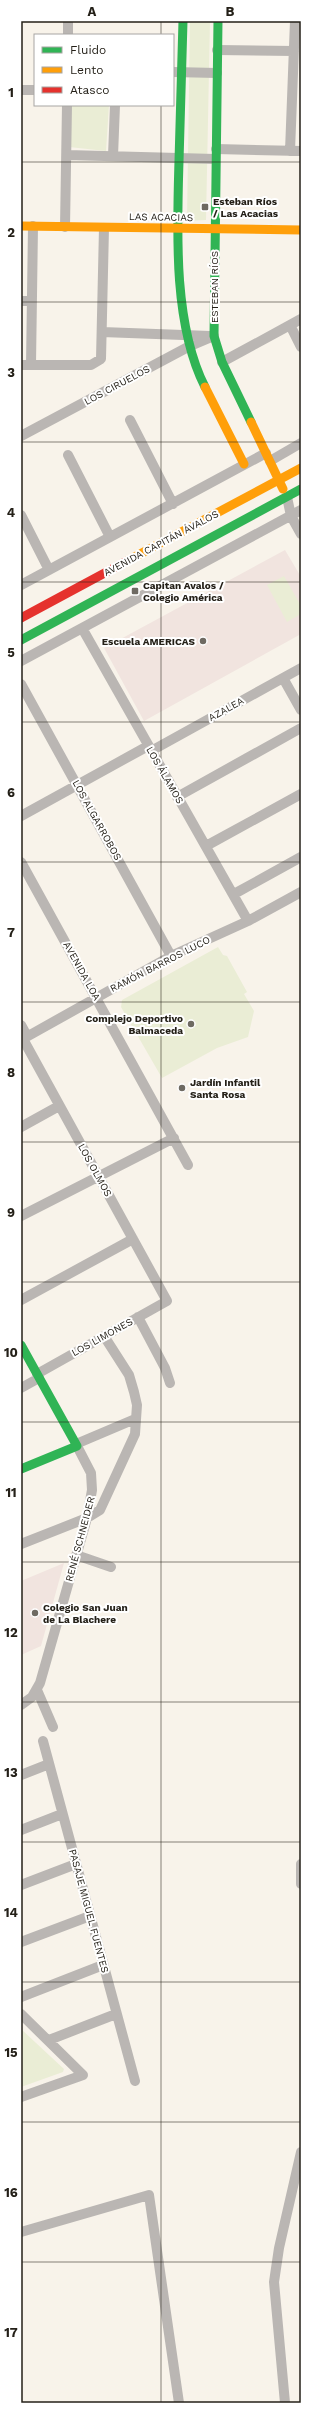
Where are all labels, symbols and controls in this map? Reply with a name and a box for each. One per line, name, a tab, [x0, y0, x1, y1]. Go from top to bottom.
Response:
text: A	[88, 4, 97, 19]
text: B	[226, 4, 235, 19]
legend	[34, 34, 174, 106]
text: Fluido	[70, 43, 106, 57]
text: Lento	[70, 63, 104, 77]
text: Atasco	[70, 83, 110, 97]
text: 1	[8, 85, 14, 100]
place label: Esteban Ríos / Las Acacias	[213, 196, 279, 219]
marker: Esteban Ríos / Las Acacias	[200, 202, 210, 212]
street label: LAS ACACIAS	[129, 211, 193, 223]
text: 2	[7, 225, 15, 240]
street label: ESTEBAN RÍOS	[209, 251, 220, 323]
street label: LOS CIRUELOS	[82, 363, 152, 407]
text: 3	[7, 365, 15, 380]
text: 4	[7, 505, 16, 520]
street label: AVENIDA CAPITÁN ÁVALOS	[102, 508, 220, 578]
place label: Capitan Avalos / Colegio América	[143, 580, 224, 603]
marker: Capitan Avalos / Colegio América	[130, 586, 140, 596]
place label: Escuela AMERICAS	[102, 636, 196, 647]
marker: Escuela AMERICAS	[198, 636, 208, 646]
text: 5	[7, 645, 15, 660]
street label: AZALEA	[207, 695, 246, 723]
street label: LOS ÁLAMOS	[144, 744, 186, 806]
street label: LOS ALGARROBOS	[70, 778, 124, 862]
text: 6	[7, 785, 15, 800]
text: 7	[7, 925, 15, 940]
street label: RAMÓN BARROS LUCO	[108, 934, 212, 994]
street label: AVENIDA LOA	[61, 940, 103, 1003]
place label: Complejo Deportivo Balmaceda	[86, 1013, 183, 1036]
marker: Complejo Deportivo Balmaceda	[186, 1019, 196, 1029]
text: 8	[7, 1065, 15, 1080]
place label: Jardín Infantil Santa Rosa	[190, 1077, 261, 1100]
marker: Jardín Infantil Santa Rosa	[177, 1083, 187, 1093]
street label: LOS OLMOS	[76, 1142, 114, 1198]
text: 9	[7, 1205, 15, 1220]
street label: LOS LIMONES	[70, 1316, 134, 1358]
text: 10	[4, 1345, 18, 1360]
text: 11	[5, 1485, 17, 1500]
street label: RENÉ SCHNEIDER	[63, 1495, 97, 1583]
place label: Colegio San Juan de La Blachere	[43, 1602, 128, 1625]
marker: Colegio San Juan de La Blachere	[30, 1608, 40, 1618]
text: 12	[4, 1625, 18, 1640]
text: 13	[4, 1765, 18, 1780]
street label: PASAJE MIGUEL FUENTES	[67, 1848, 111, 1974]
text: 14	[4, 1905, 19, 1920]
text: 15	[4, 2045, 18, 2060]
text: 16	[4, 2185, 18, 2200]
text: 17	[4, 2325, 18, 2340]

